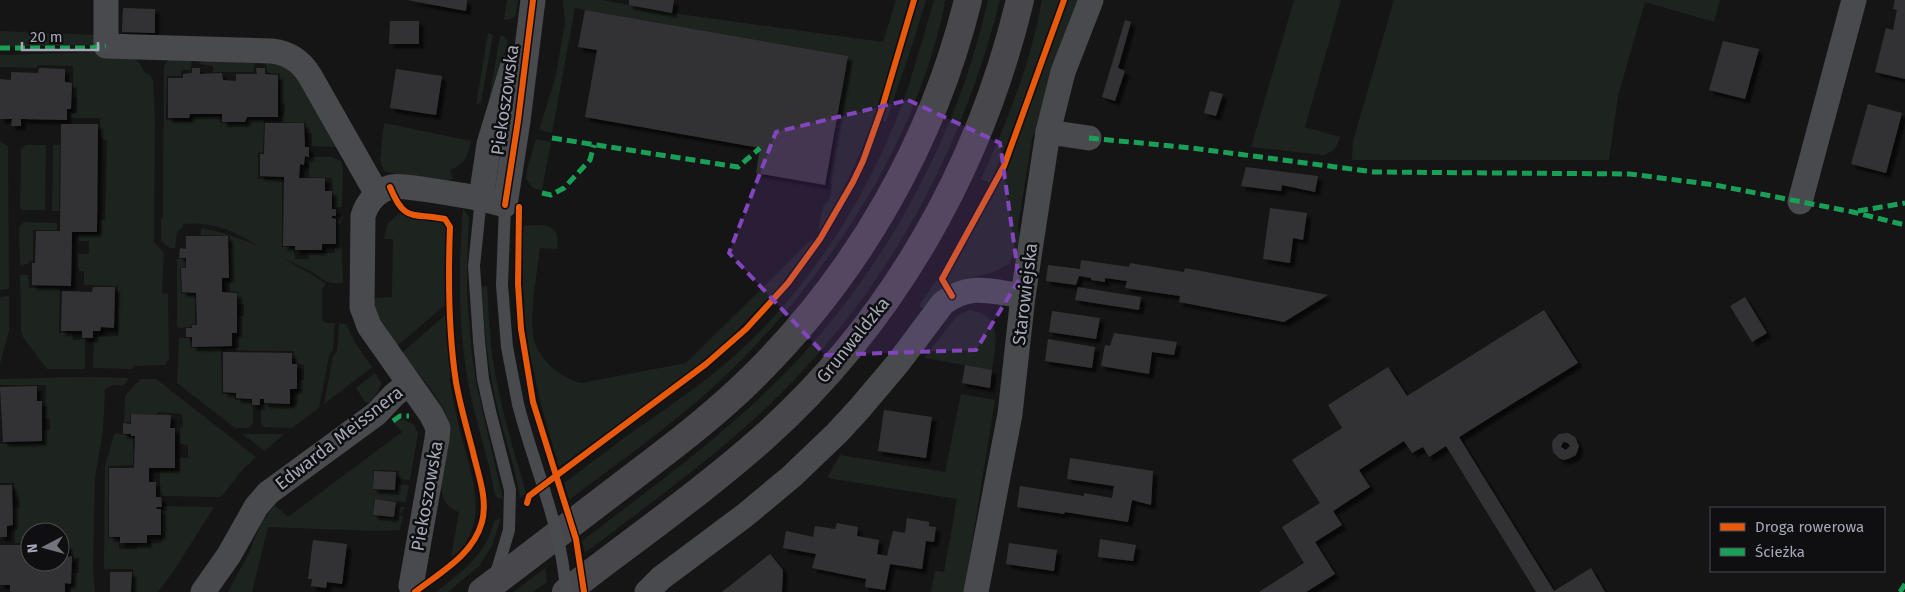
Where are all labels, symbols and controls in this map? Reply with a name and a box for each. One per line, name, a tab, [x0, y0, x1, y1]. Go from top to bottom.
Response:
scale bar	[22, 20, 99, 52]
text: 20 m	[30, 28, 63, 46]
street label: Piekoszowska	[486, 43, 524, 157]
street label: Starowiejska	[1008, 242, 1042, 346]
street label: Grunwaldzka	[812, 293, 894, 387]
street label: Edwarda Meissnera	[271, 381, 407, 495]
street label: Piekoszowska	[406, 439, 448, 553]
legend	[1710, 507, 1885, 572]
text: Droga rowerowa	[1755, 518, 1864, 536]
north arrow	[20, 522, 70, 572]
text: N	[24, 543, 42, 554]
text: Ścieżka	[1755, 543, 1805, 561]

